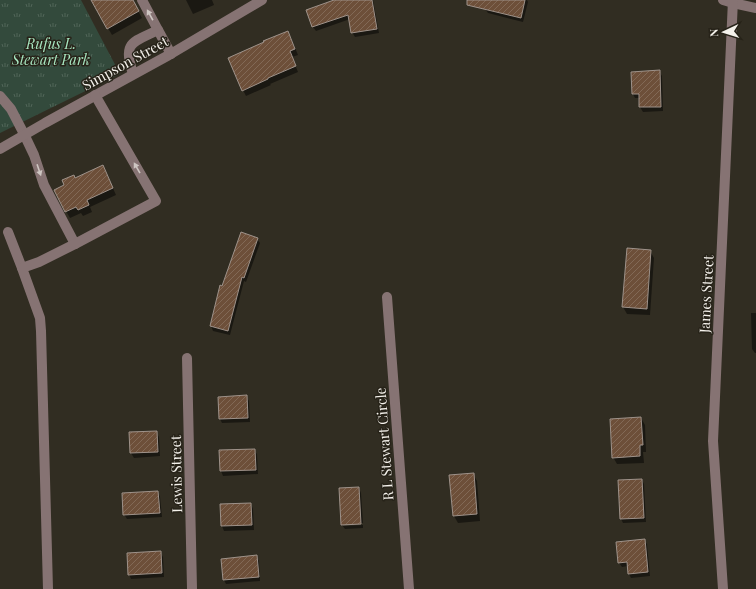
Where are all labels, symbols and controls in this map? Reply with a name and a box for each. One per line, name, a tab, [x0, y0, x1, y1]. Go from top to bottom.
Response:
one-way arrow	[146, 9, 153, 21]
north arrow	[704, 12, 744, 52]
text: N	[706, 28, 721, 37]
street label: Simpson Street	[79, 31, 172, 94]
park label: Rufus L. Stewart Park	[11, 34, 90, 69]
one-way arrow	[133, 162, 140, 174]
one-way arrow	[36, 165, 42, 177]
street label: James Street	[694, 253, 718, 334]
street label: R L Stewart Circle	[371, 387, 397, 501]
street label: Lewis Street	[166, 434, 186, 513]

